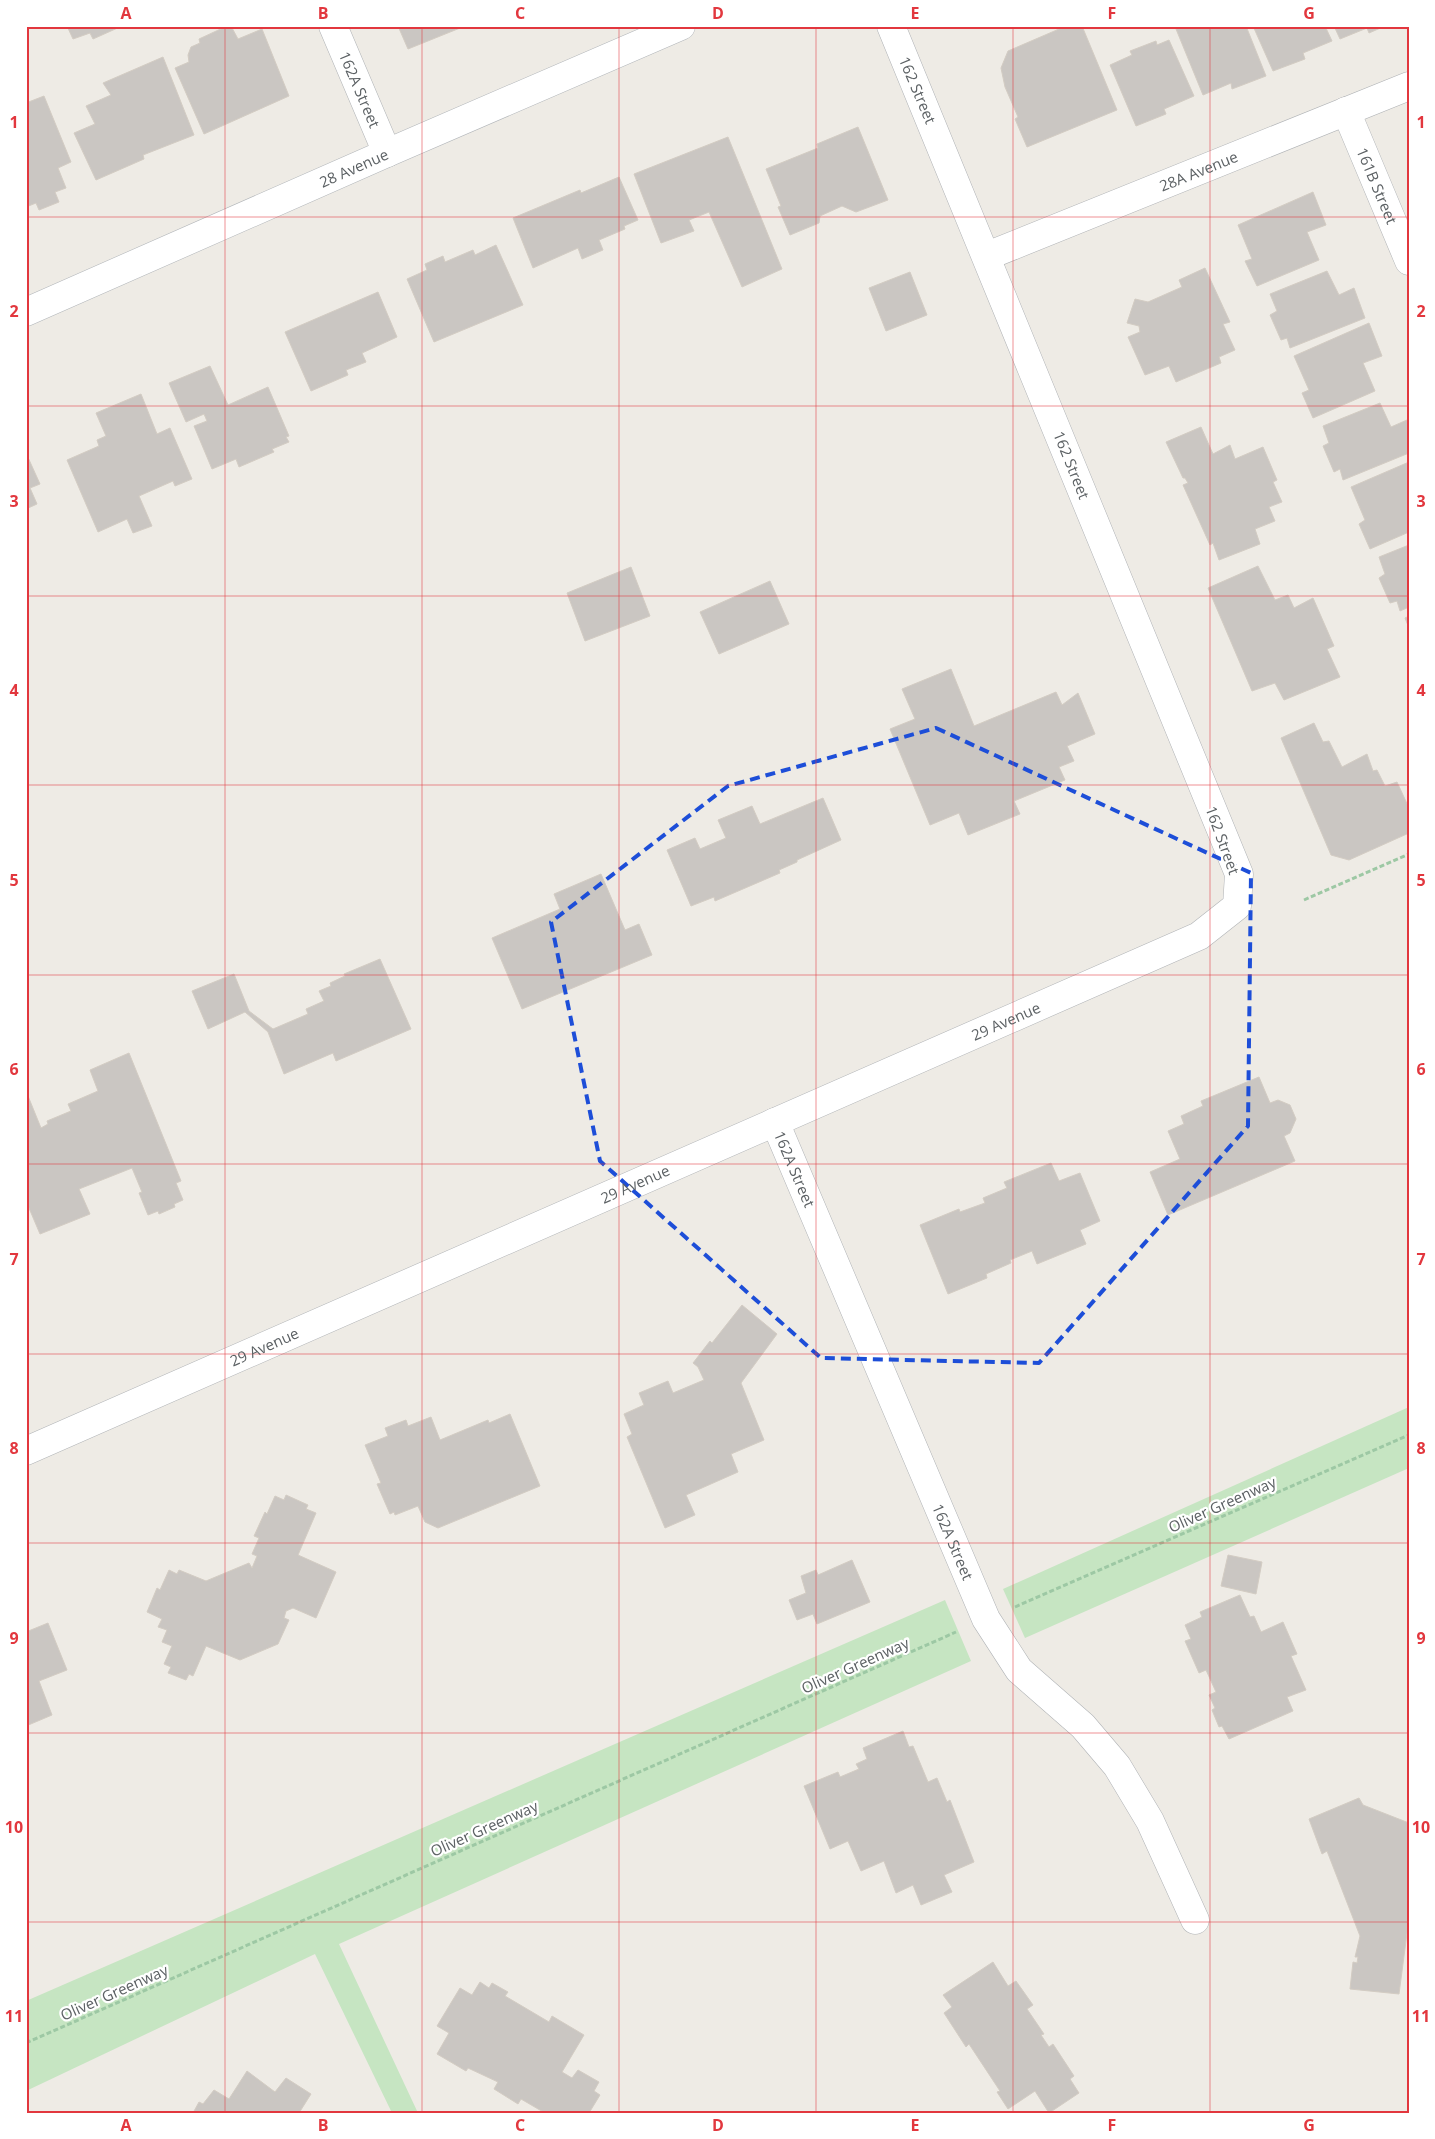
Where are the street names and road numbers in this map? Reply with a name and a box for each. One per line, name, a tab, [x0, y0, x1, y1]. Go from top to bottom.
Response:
street label: 162A Street	[335, 48, 385, 131]
street label: 162 Street	[895, 53, 941, 127]
street label: 28 Avenue	[316, 144, 391, 192]
street label: 161B Street	[1352, 144, 1402, 227]
street label: 28A Avenue	[1156, 146, 1241, 196]
street label: 162 Street	[1049, 428, 1095, 502]
street label: 162 Street	[1201, 803, 1245, 877]
street label: 29 Avenue	[968, 997, 1043, 1045]
street label: 162A Street	[770, 1128, 820, 1210]
street label: 29 Avenue	[597, 1160, 672, 1208]
street label: 29 Avenue	[226, 1323, 302, 1370]
street label: Oliver Greenway	[1165, 1471, 1279, 1537]
street label: 162A Street	[928, 1501, 978, 1583]
street label: Oliver Greenway	[798, 1632, 912, 1698]
street label: Oliver Greenway	[427, 1795, 541, 1861]
street label: Oliver Greenway	[57, 1959, 171, 2025]

